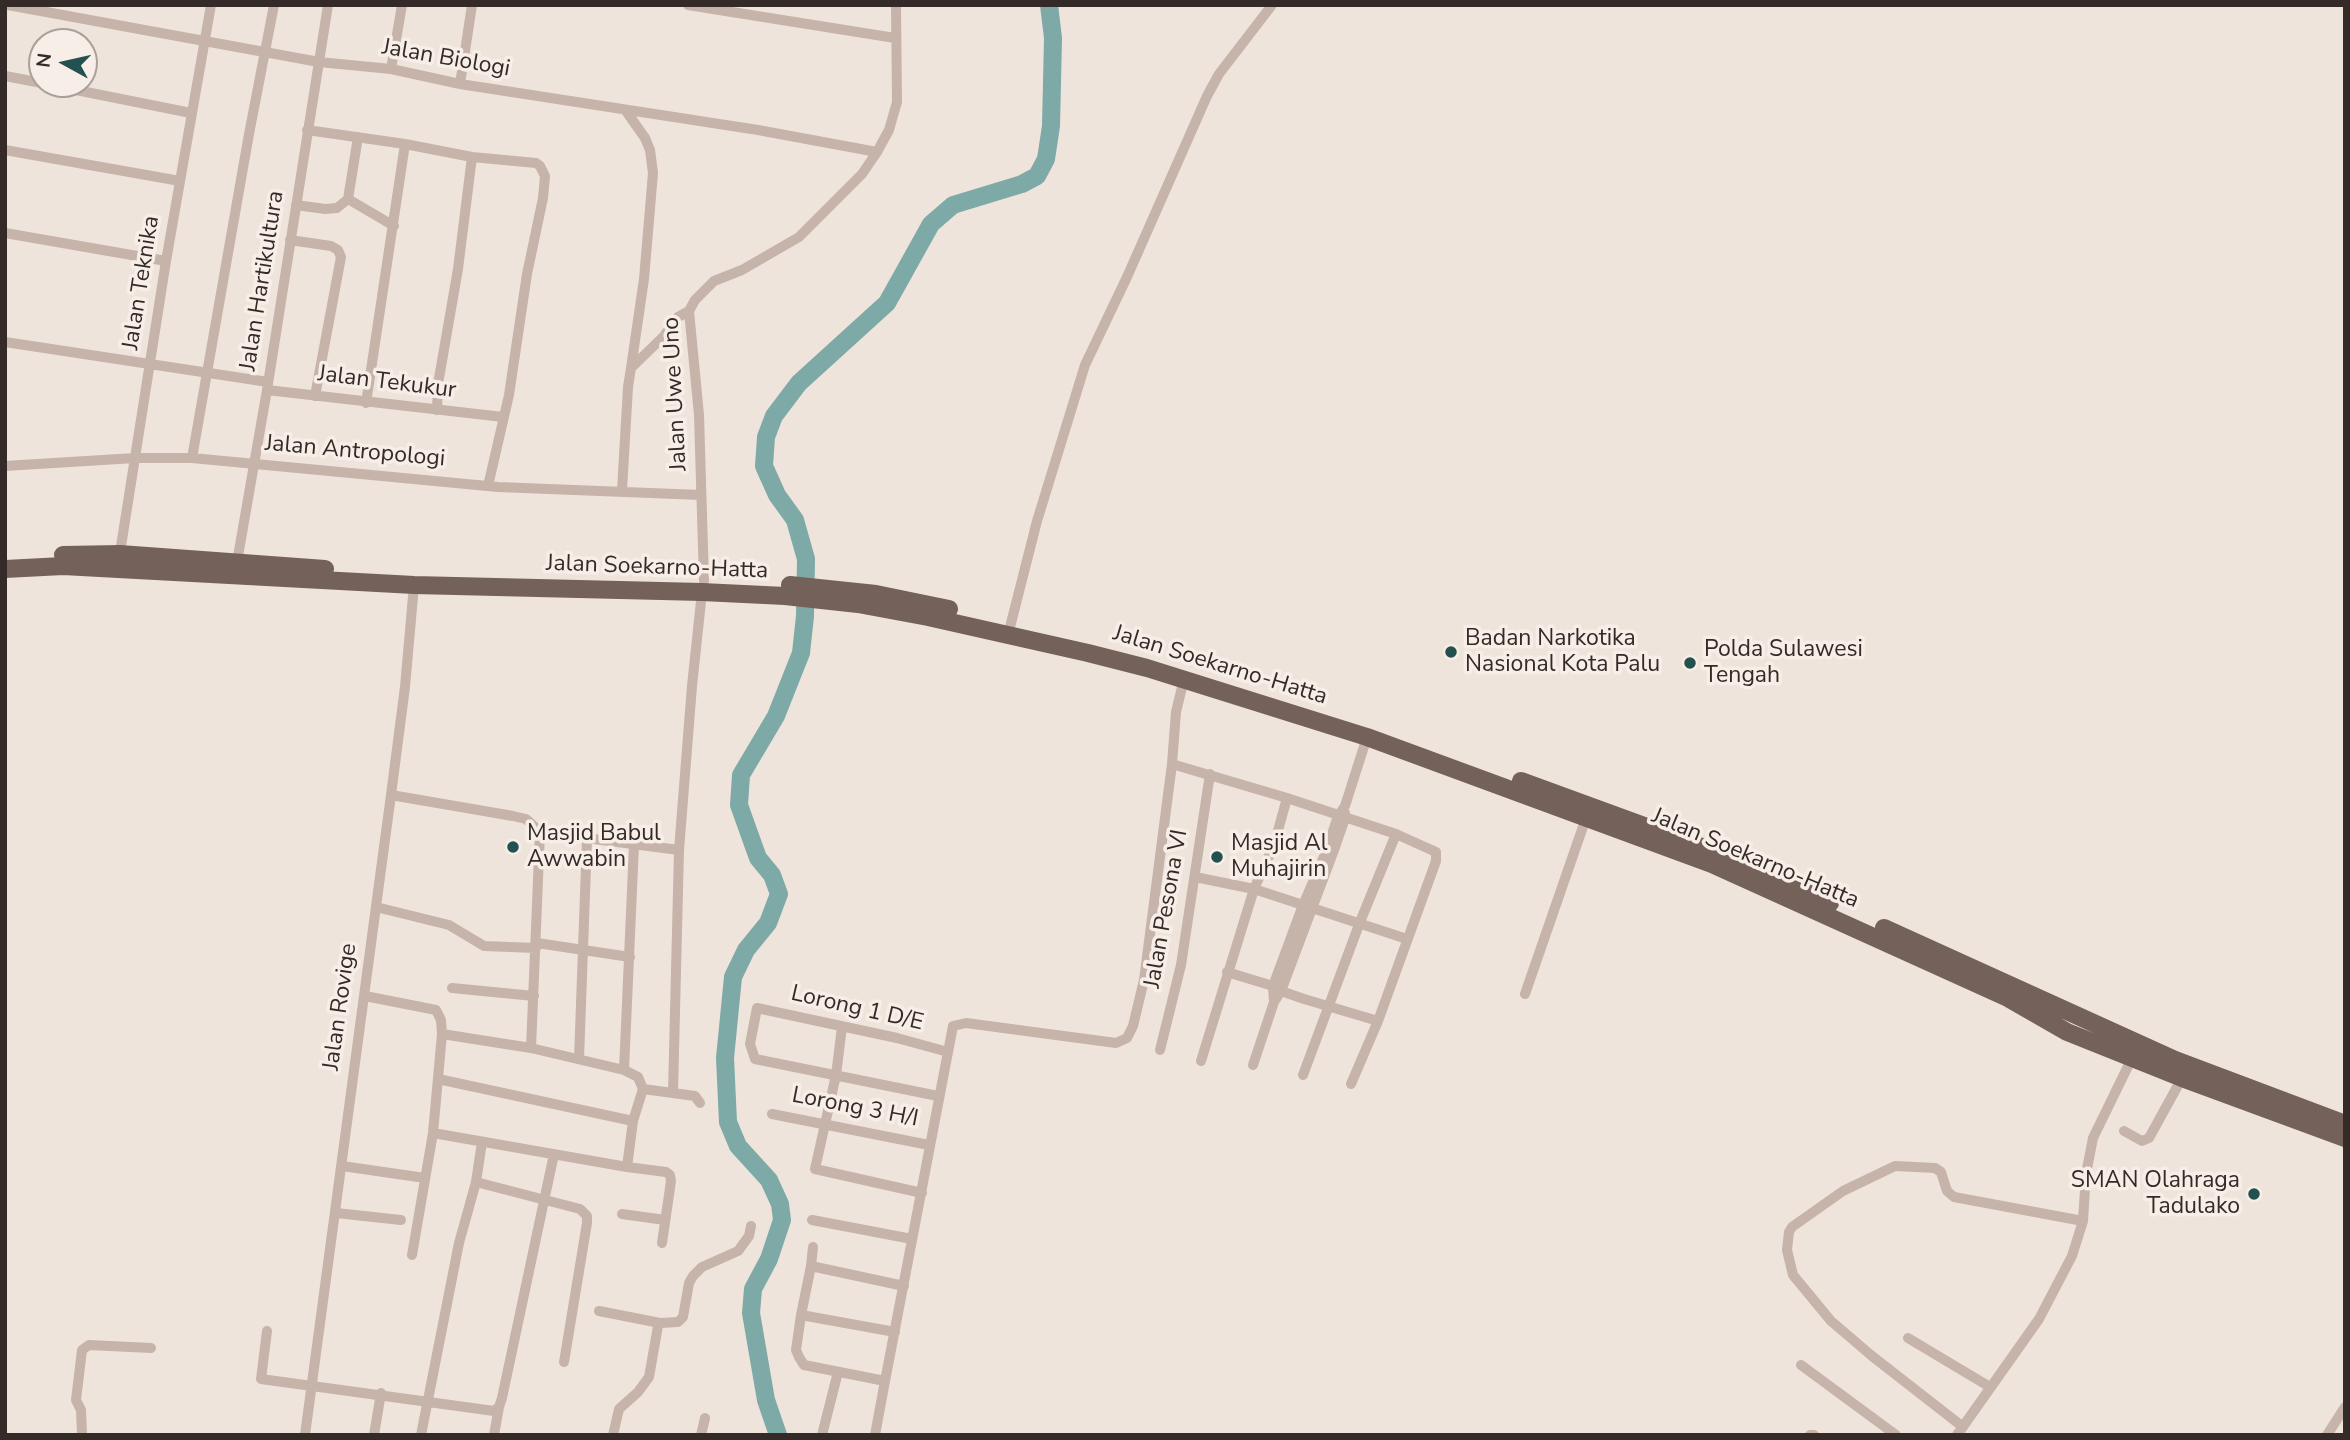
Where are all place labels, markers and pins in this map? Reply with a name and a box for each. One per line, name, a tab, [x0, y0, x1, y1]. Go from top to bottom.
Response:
place label: Badan Narkotika Nasional Kota Palu	[1465, 625, 1660, 679]
place label: Polda Sulawesi Tengah	[1704, 636, 1863, 690]
marker: Badan Narkotika Nasional Kota Palu	[1443, 644, 1459, 660]
marker: Polda Sulawesi Tengah	[1682, 655, 1698, 671]
place label: Masjid Babul Awwabin	[527, 820, 661, 874]
place label: Masjid Al Muhajirin	[1231, 830, 1328, 884]
marker: Masjid Babul Awwabin	[505, 839, 521, 855]
marker: Masjid Al Muhajirin	[1209, 849, 1225, 865]
place label: SMAN Olahraga Tadulako	[2071, 1167, 2240, 1221]
marker: SMAN Olahraga Tadulako	[2246, 1186, 2262, 1202]

